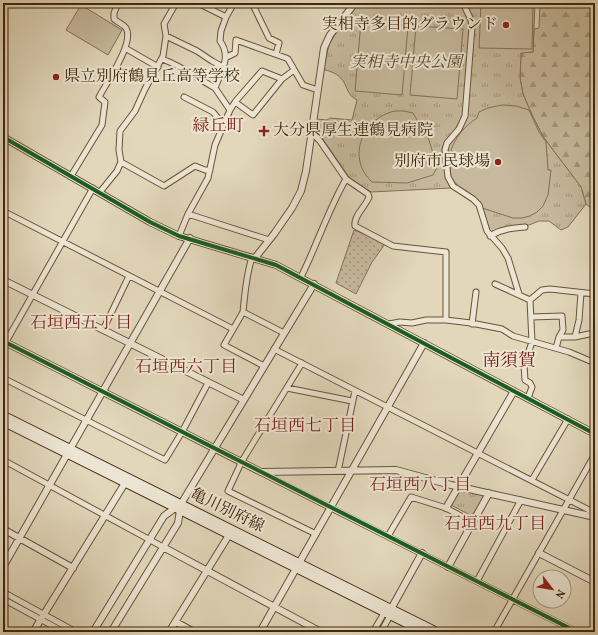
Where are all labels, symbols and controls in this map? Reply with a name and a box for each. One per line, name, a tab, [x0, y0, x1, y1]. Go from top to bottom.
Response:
place label: 実相寺多目的グラウンド	[322, 14, 498, 36]
marker: 実相寺多目的グラウンド	[501, 20, 511, 30]
park label: 実相寺中央公園	[350, 52, 465, 74]
place label: 県立別府鶴見丘高等学校	[64, 66, 240, 88]
marker: 県立別府鶴見丘高等学校	[51, 72, 61, 82]
district label: 緑丘町	[193, 115, 244, 138]
place label: 大分県厚生連鶴見病院	[273, 120, 433, 142]
marker: 大分県厚生連鶴見病院	[258, 125, 270, 137]
place label: 別府市民球場	[394, 151, 490, 173]
marker: 別府市民球場	[493, 157, 503, 167]
district label: 石垣西五丁目	[30, 312, 132, 335]
district label: 南須賀	[482, 349, 536, 374]
district label: 石垣西六丁目	[135, 356, 237, 379]
district label: 石垣西七丁目	[254, 415, 356, 438]
district label: 石垣西八丁目	[369, 474, 471, 497]
street label: 亀川別府線	[186, 484, 268, 538]
district label: 石垣西九丁目	[444, 513, 546, 536]
north arrow	[532, 569, 572, 609]
text: N	[551, 586, 568, 601]

